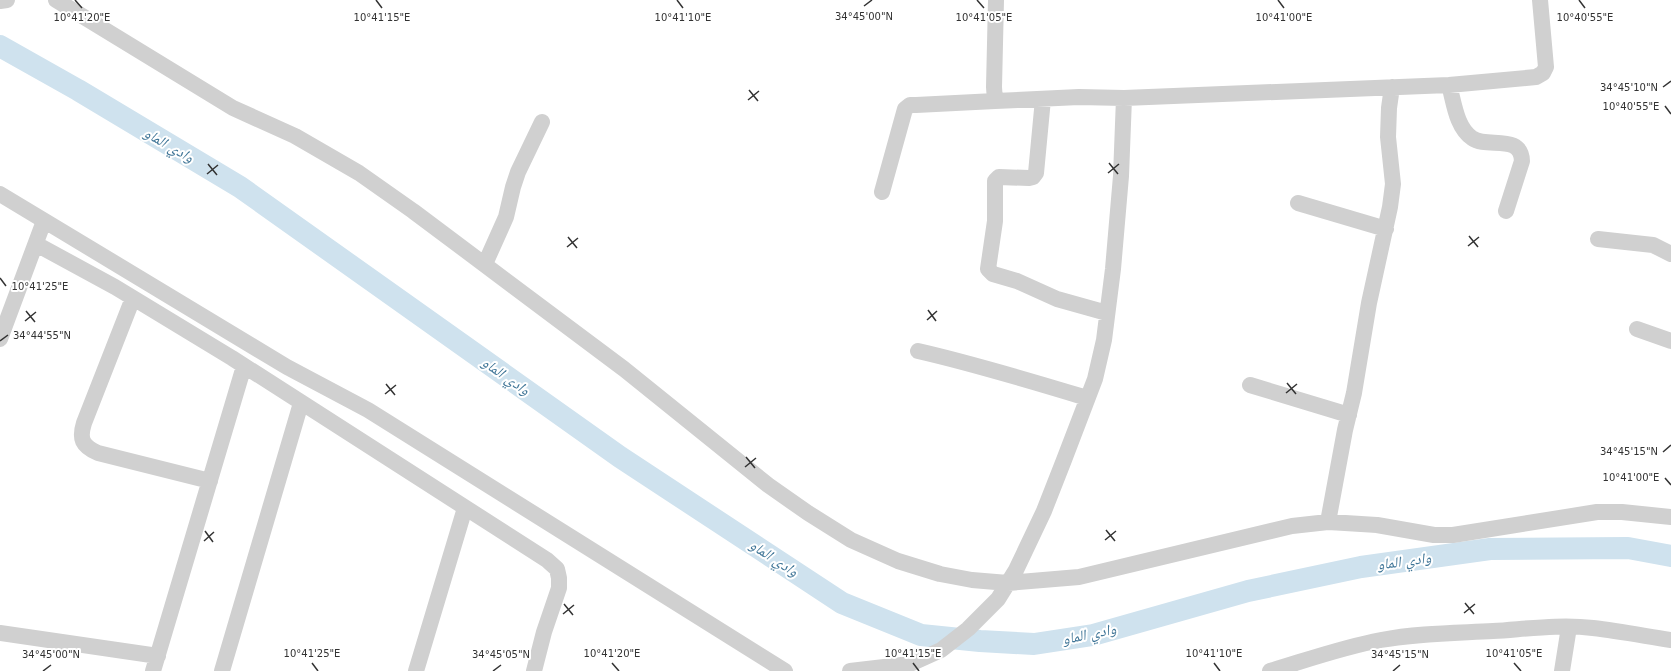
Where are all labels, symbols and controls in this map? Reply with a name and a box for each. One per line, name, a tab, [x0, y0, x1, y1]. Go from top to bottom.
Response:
text: 34°45'00"N	[835, 11, 893, 22]
text: 10°41'20"E	[54, 12, 110, 23]
text: 10°41'15"E	[354, 12, 410, 23]
text: 10°41'10"E	[655, 12, 711, 23]
text: 10°41'05"E	[956, 12, 1012, 23]
text: 10°41'00"E	[1256, 12, 1312, 23]
text: 10°40'55"E	[1557, 12, 1613, 23]
text: 34°45'10"N	[1600, 82, 1658, 93]
text: 10°40'55"E	[1603, 101, 1659, 112]
water label: وادي الماو	[139, 123, 197, 169]
text: 10°41'25"E	[12, 281, 68, 292]
text: 34°44'55"N	[13, 330, 71, 341]
water label: وادي الماو	[476, 352, 534, 401]
text: 34°45'15"N	[1600, 446, 1658, 457]
text: 10°41'00"E	[1603, 472, 1659, 483]
water label: وادي الماو	[744, 535, 802, 583]
water label: وادي الماو	[1375, 548, 1433, 577]
water label: وادي الماو	[1059, 620, 1118, 651]
text: 10°41'25"E	[284, 648, 340, 659]
text: 10°41'20"E	[584, 648, 640, 659]
text: 10°41'15"E	[885, 648, 941, 659]
text: 10°41'10"E	[1186, 648, 1242, 659]
text: 10°41'05"E	[1486, 648, 1542, 659]
text: 34°45'00"N	[22, 649, 80, 660]
text: 34°45'05"N	[472, 649, 530, 660]
text: 34°45'15"N	[1371, 649, 1429, 660]

